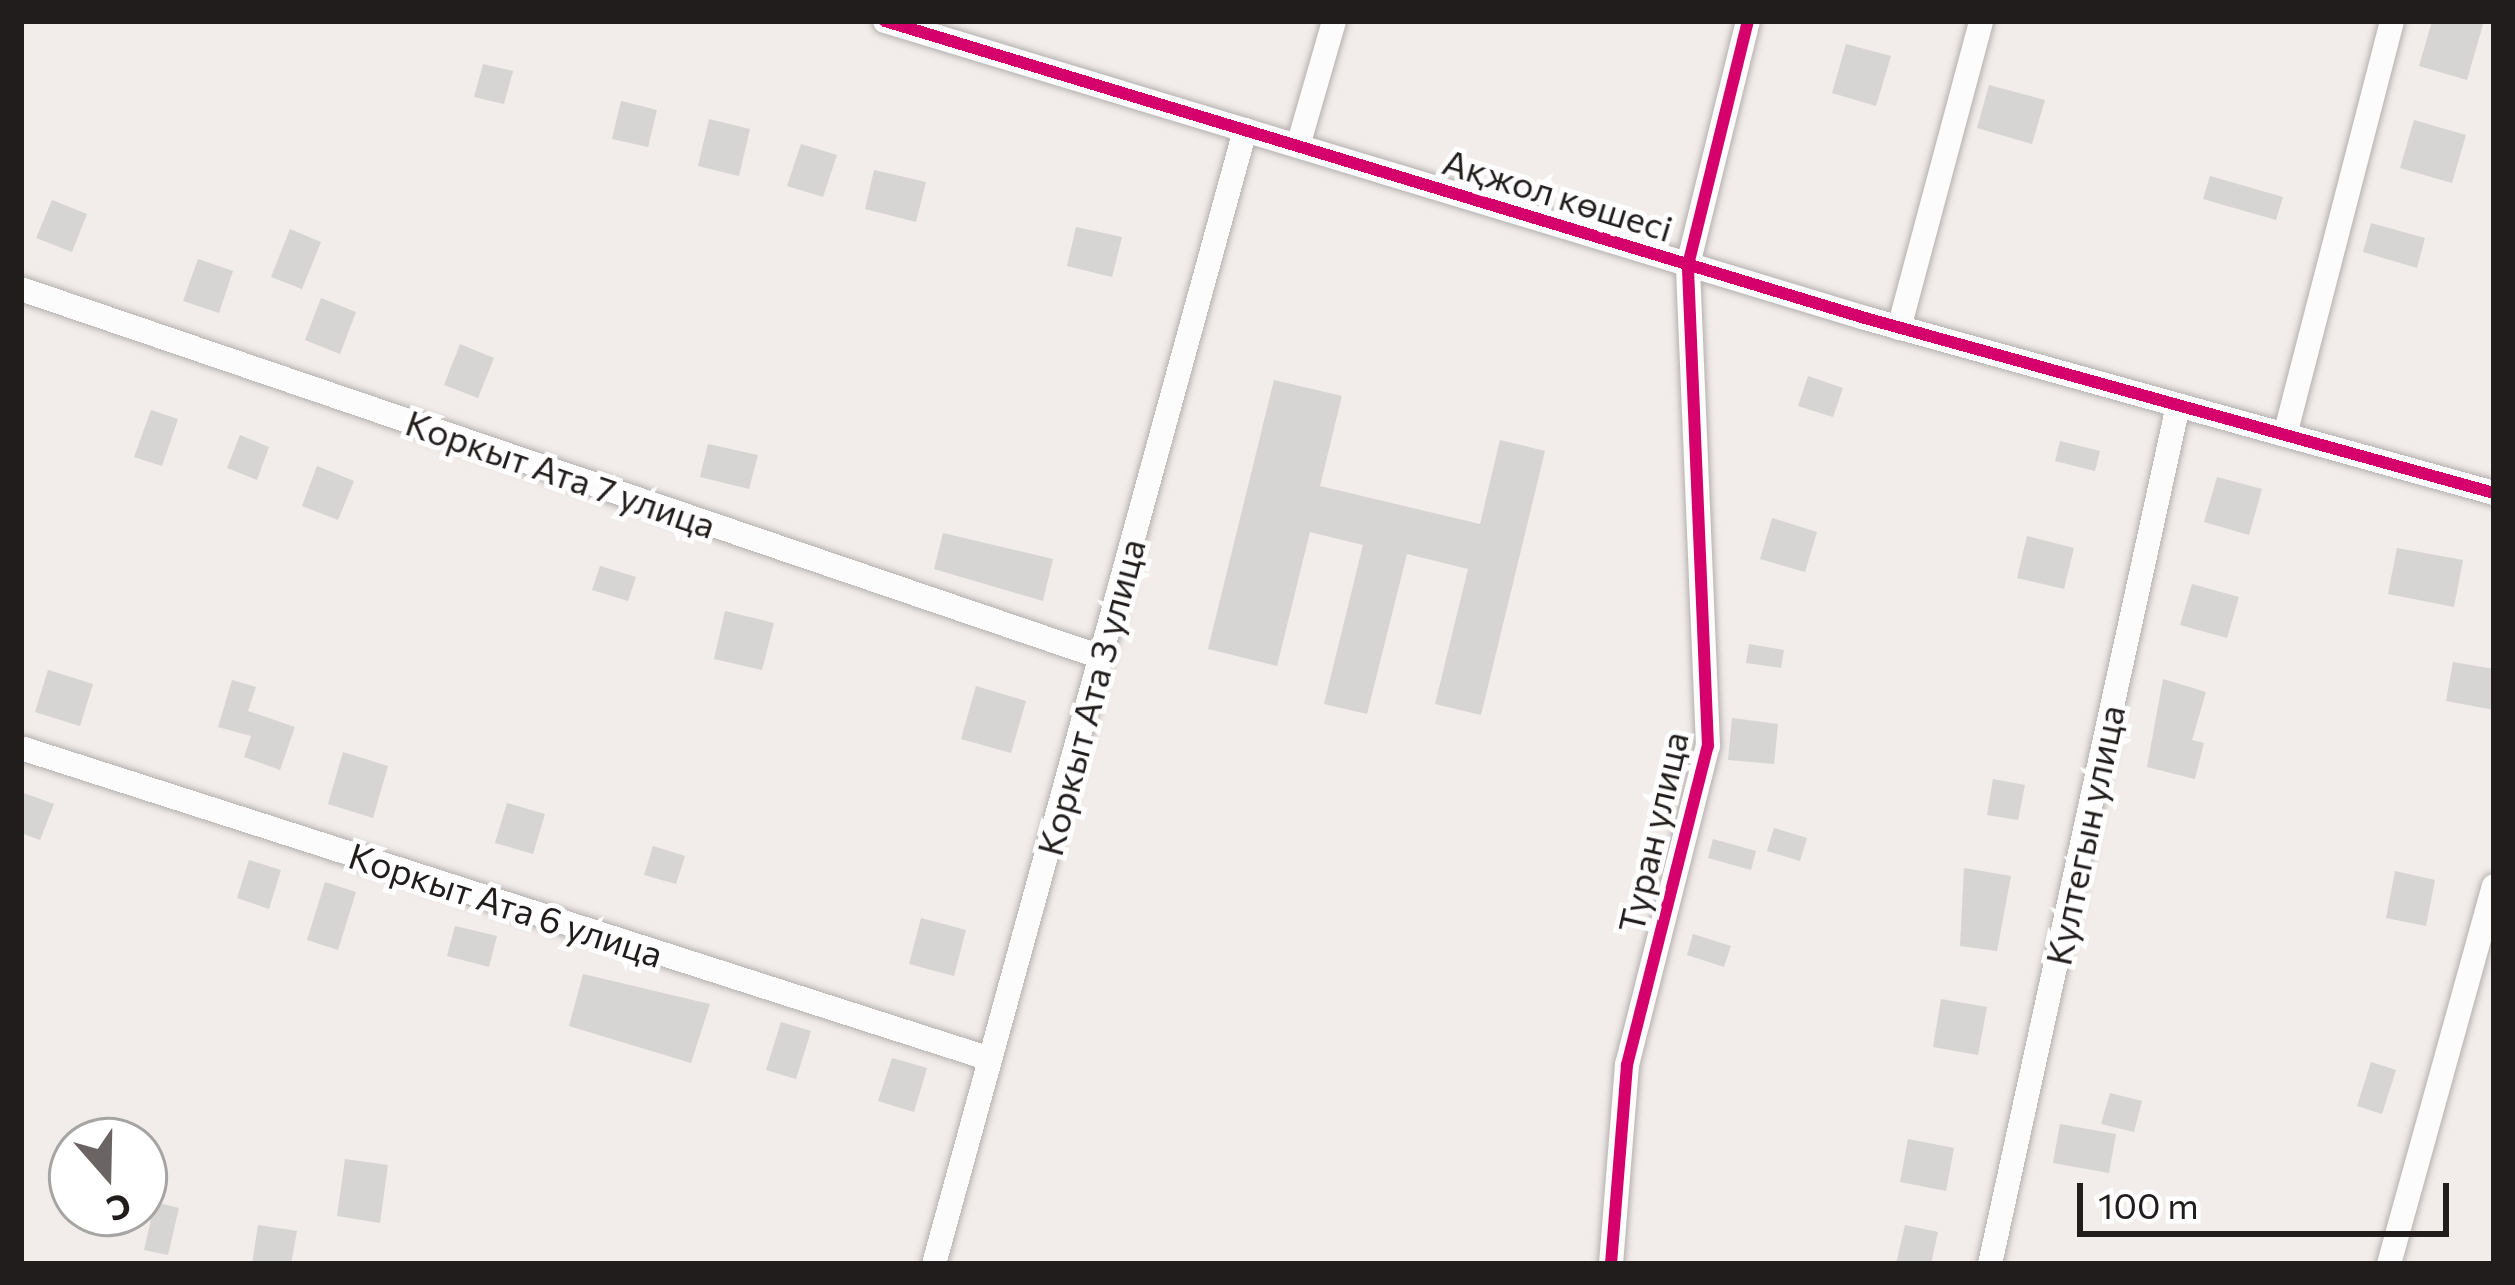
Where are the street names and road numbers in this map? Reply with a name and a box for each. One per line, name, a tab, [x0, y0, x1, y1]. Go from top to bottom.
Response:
street label: Ақжол көшесі	[1438, 139, 1678, 249]
street label: Коркыт Ата 7 улица	[401, 400, 721, 546]
street label: Коркыт Ата 3 улица	[1027, 534, 1153, 860]
street label: Култегын улица	[2035, 701, 2133, 969]
street label: Туран улица	[1608, 727, 1696, 937]
street label: Коркыт Ата 6 улица	[344, 833, 668, 975]

